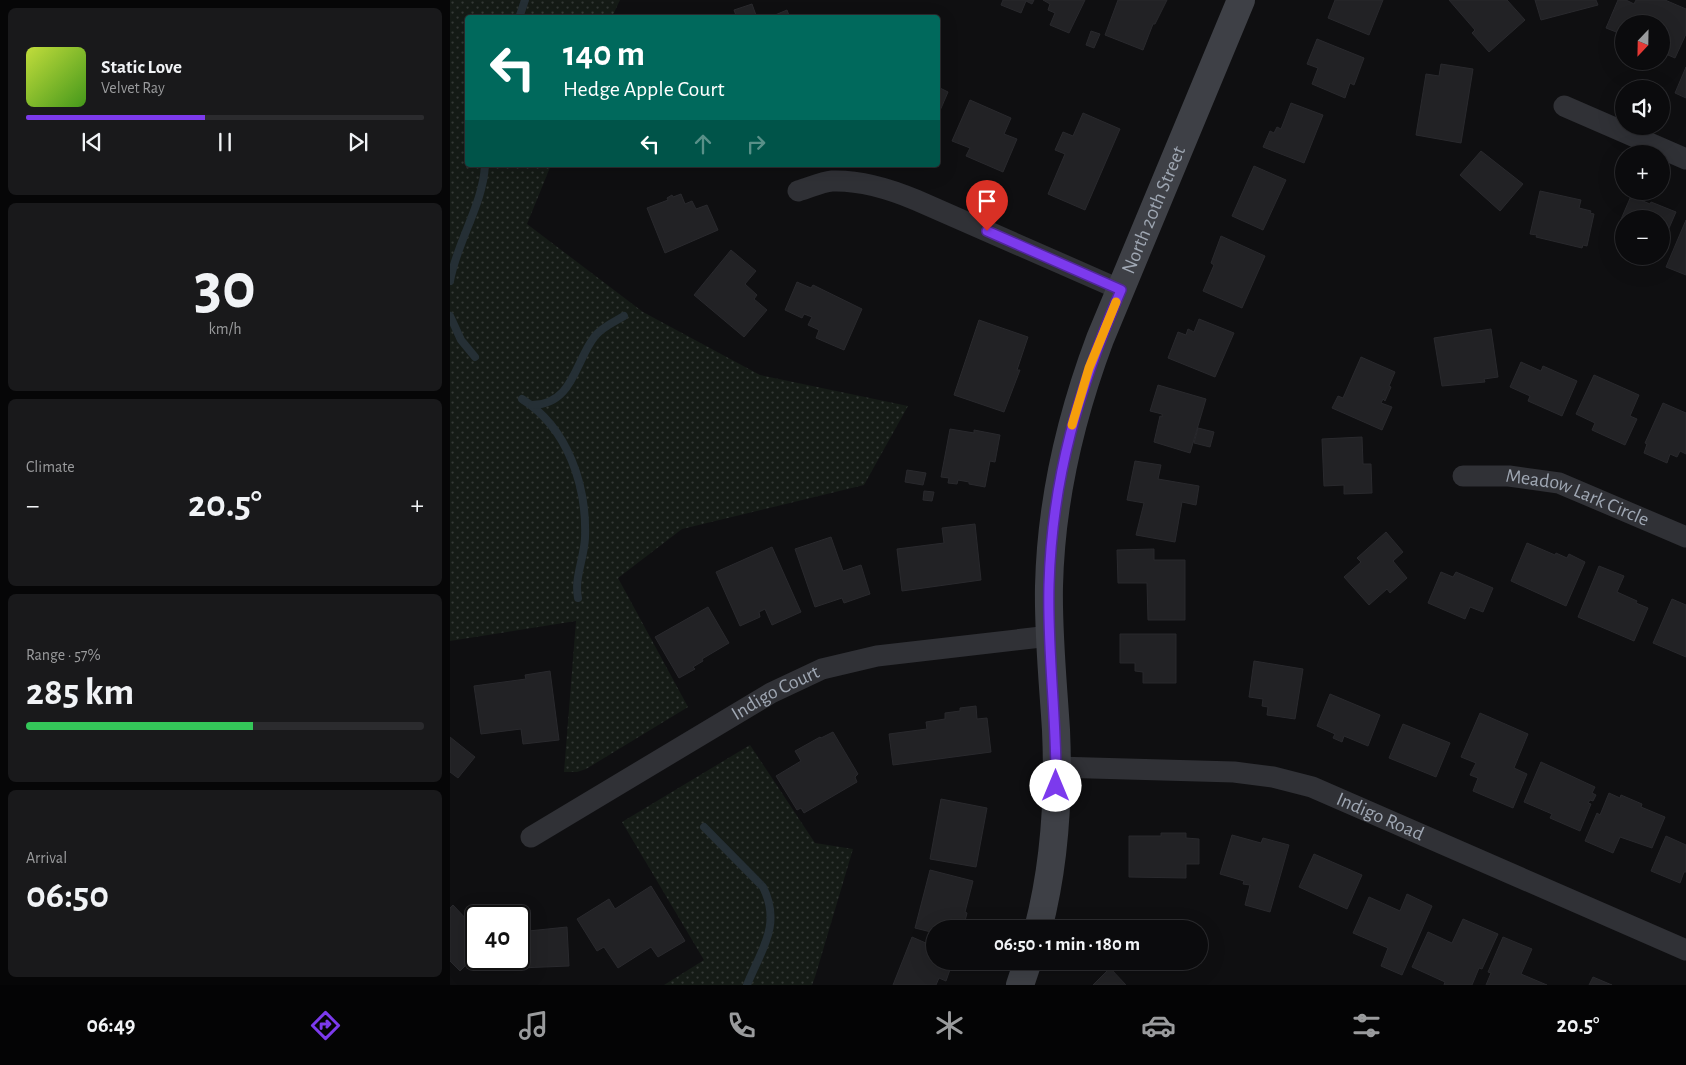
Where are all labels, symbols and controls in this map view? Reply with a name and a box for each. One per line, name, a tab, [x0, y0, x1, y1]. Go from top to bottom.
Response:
north arrow	[1615, 15, 1670, 70]
map controls	[1615, 15, 1670, 265]
icon: left	[480, 35, 545, 100]
text: 140 m	[563, 37, 645, 72]
text: Static Love	[101, 58, 182, 77]
text: Hedge Apple Court	[563, 78, 724, 100]
text: Velvet Ray	[101, 80, 165, 96]
button: sound	[1615, 80, 1670, 135]
icon: previous	[78, 128, 106, 156]
icon: pause	[211, 128, 239, 156]
icon: next	[344, 128, 372, 156]
icon: left	[636, 130, 664, 158]
icon: ahead	[689, 130, 717, 158]
icon: right	[742, 130, 770, 158]
street label: North 20th Street	[1118, 143, 1189, 277]
button: +	[1615, 145, 1670, 200]
pin	[966, 180, 1008, 231]
icon: arrive	[973, 187, 1001, 215]
button: −	[1615, 210, 1670, 265]
text: 30	[194, 255, 256, 320]
text: km/h	[208, 321, 242, 337]
text: Climate	[26, 459, 75, 475]
street label: Meadow Lark Circle	[1504, 466, 1652, 530]
text: 20.5°	[188, 486, 262, 524]
text: −	[26, 492, 39, 520]
text: +	[411, 492, 424, 520]
text: Range · 57%	[26, 647, 101, 663]
street label: Indigo Court	[728, 661, 823, 724]
text: 285 km	[26, 674, 134, 712]
position arrow	[1029, 759, 1081, 811]
street label: Indigo Road	[1333, 789, 1427, 845]
text: Arrival	[26, 850, 67, 866]
text: 06:50	[26, 877, 109, 915]
speed limit sign: 40	[465, 905, 530, 970]
text: 06:50 · 1 min · 180 m	[994, 935, 1140, 954]
icon: directions	[308, 1008, 343, 1043]
icon: music	[516, 1008, 551, 1043]
icon: phone	[724, 1008, 759, 1043]
icon: climate	[932, 1008, 967, 1043]
icon: car	[1141, 1008, 1176, 1043]
icon: filters	[1349, 1008, 1384, 1043]
text: 06:49	[87, 1014, 135, 1036]
text: 20.5°	[1557, 1014, 1599, 1036]

